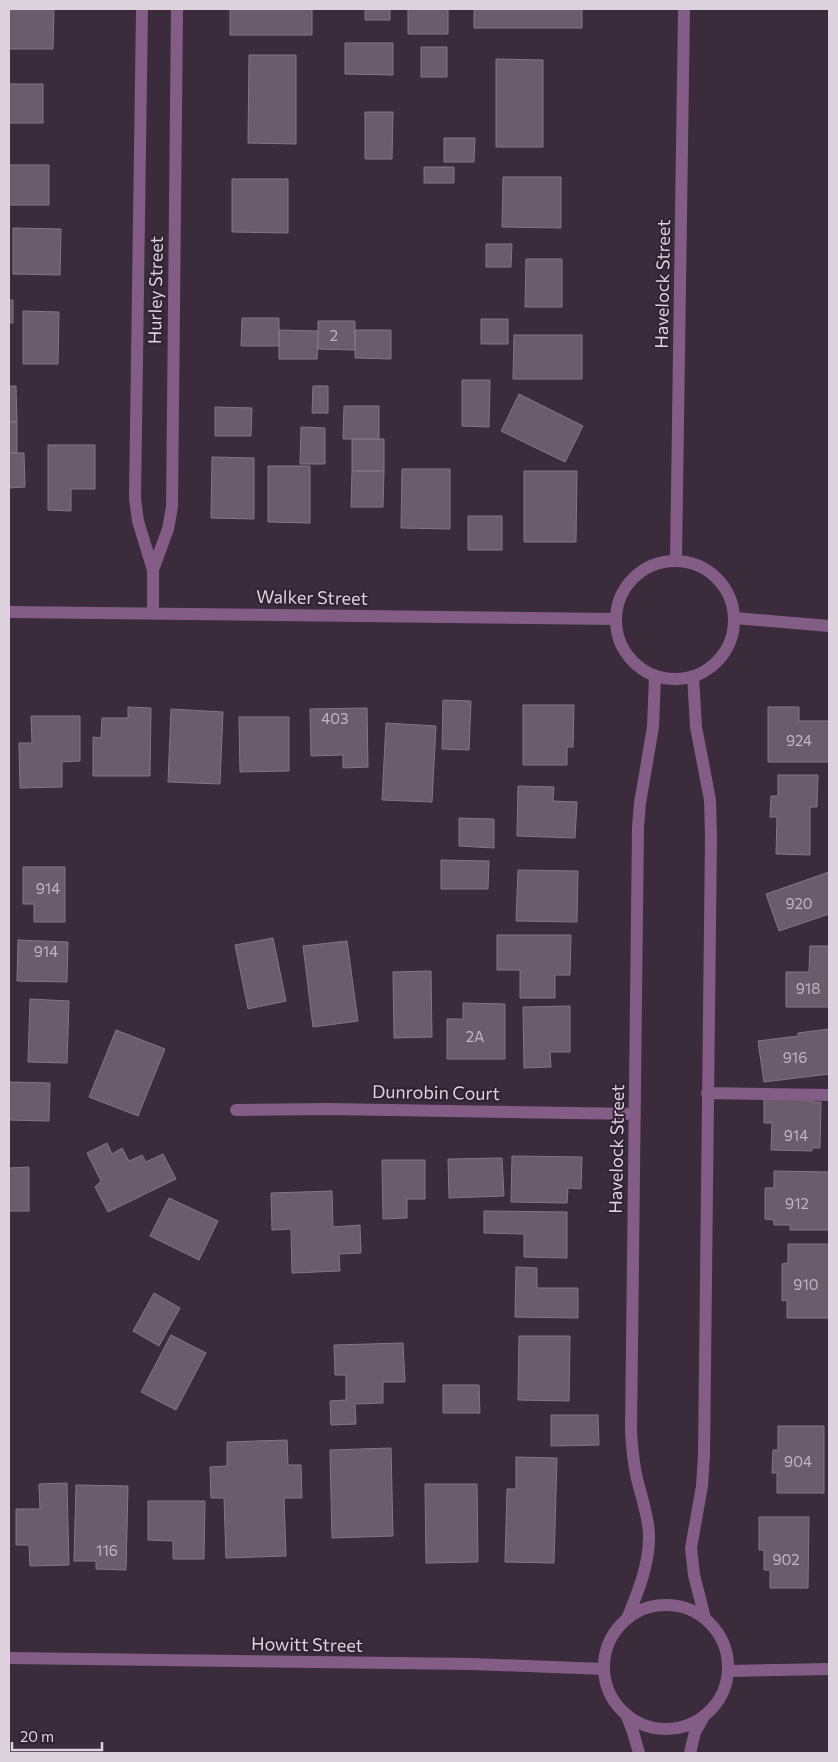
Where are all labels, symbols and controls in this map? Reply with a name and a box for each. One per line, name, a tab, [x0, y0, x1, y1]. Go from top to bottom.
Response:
street label: Havelock Street	[650, 219, 674, 349]
street label: Hurley Street	[143, 236, 167, 344]
house number: 2	[330, 326, 338, 344]
street label: Walker Street	[256, 585, 368, 609]
house number: 403	[321, 709, 349, 727]
house number: 924	[786, 731, 812, 749]
house number: 914	[36, 879, 60, 897]
house number: 920	[785, 894, 813, 912]
house number: 914	[34, 942, 58, 960]
house number: 918	[796, 979, 820, 997]
house number: 2A	[466, 1027, 484, 1045]
house number: 916	[783, 1048, 807, 1066]
street label: Dunrobin Court	[372, 1080, 500, 1104]
street label: Havelock Street	[604, 1084, 628, 1214]
house number: 914	[784, 1126, 808, 1144]
house number: 912	[785, 1194, 809, 1212]
house number: 910	[793, 1275, 819, 1293]
house number: 904	[784, 1452, 812, 1470]
house number: 116	[96, 1541, 118, 1559]
house number: 902	[772, 1550, 800, 1568]
street label: Howitt Street	[251, 1632, 363, 1656]
scale bar	[12, 1720, 102, 1752]
text: 20 m	[20, 1727, 54, 1745]

